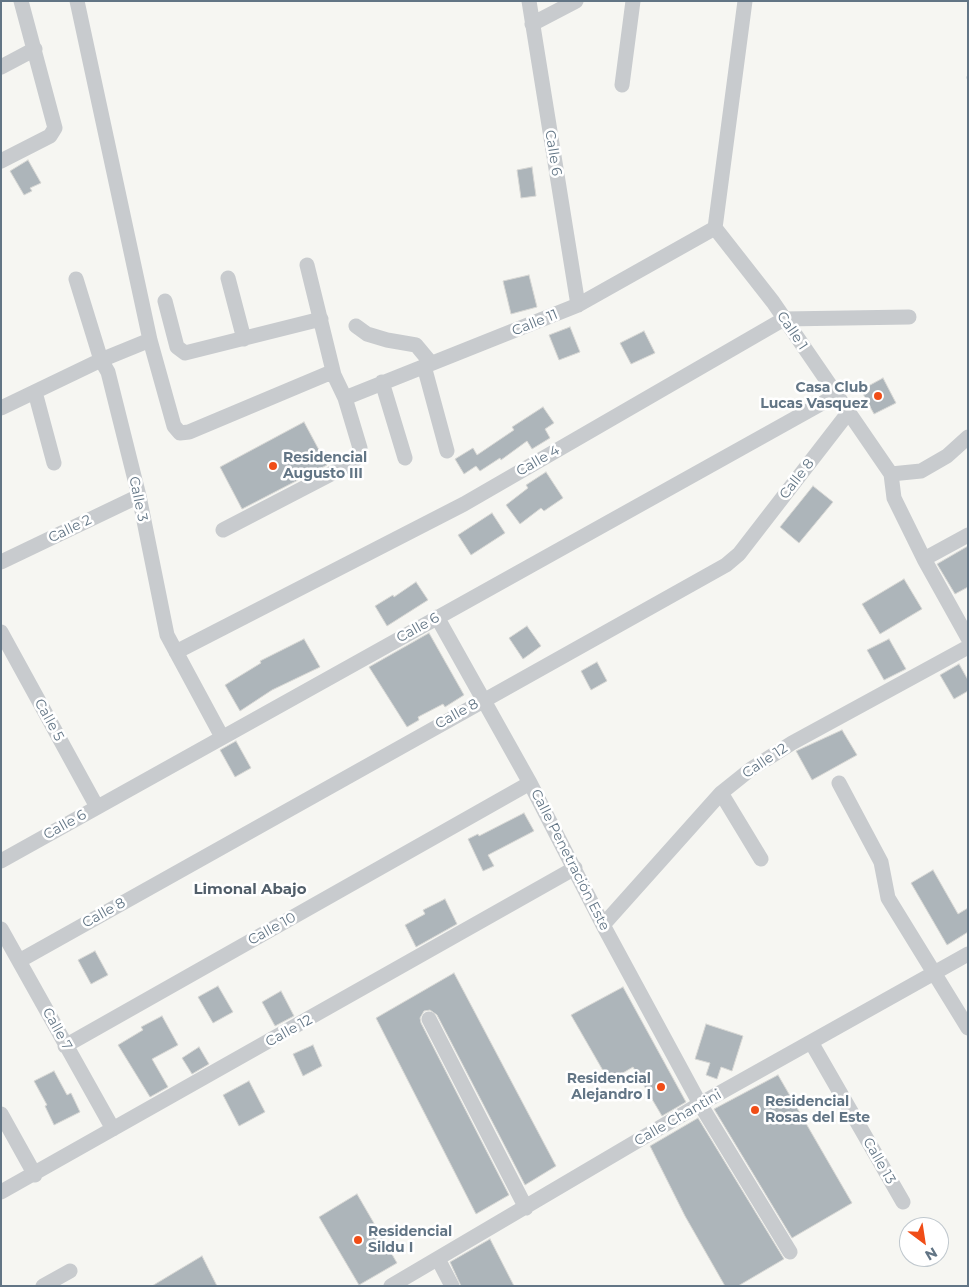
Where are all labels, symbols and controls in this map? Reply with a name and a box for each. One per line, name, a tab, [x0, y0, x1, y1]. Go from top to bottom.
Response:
street label: Calle 6	[541, 129, 565, 177]
street label: Calle 11	[510, 306, 560, 340]
street label: Calle 1	[773, 309, 811, 353]
place label: Casa Club Lucas Vasquez	[760, 380, 868, 412]
marker: Casa Club Lucas Vasquez	[872, 390, 884, 402]
street label: Calle 4	[513, 442, 563, 480]
place label: Residencial Augusto III	[283, 450, 367, 482]
street label: Calle 8	[776, 455, 818, 503]
marker: Residencial Augusto III	[267, 460, 279, 472]
street label: Calle 3	[125, 475, 151, 523]
street label: Calle 2	[46, 511, 94, 547]
street label: Calle 6	[394, 609, 442, 647]
street label: Calle 8	[433, 695, 481, 733]
street label: Calle 5	[31, 696, 67, 744]
street label: Calle 12	[739, 740, 791, 782]
street label: Calle Penetración Este	[527, 787, 613, 933]
street label: Calle 6	[41, 806, 89, 844]
district label: Limonal Abajo	[194, 881, 306, 899]
street label: Calle 8	[80, 894, 128, 932]
street label: Calle 10	[245, 909, 299, 949]
street label: Calle 7	[39, 1005, 75, 1053]
street label: Calle 12	[263, 1011, 315, 1051]
place label: Residencial Alejandro I	[567, 1071, 651, 1104]
marker: Residencial Alejandro I	[655, 1081, 667, 1093]
street label: Calle Chantini	[632, 1086, 724, 1150]
place label: Residencial Rosas del Este	[765, 1094, 870, 1126]
marker: Residencial Rosas del Este	[749, 1104, 761, 1116]
street label: Calle 13	[859, 1135, 899, 1187]
north arrow	[899, 1217, 949, 1267]
place label: Residencial Sildu I	[368, 1224, 452, 1256]
marker: Residencial Sildu I	[352, 1234, 364, 1246]
text: N	[922, 1243, 941, 1265]

